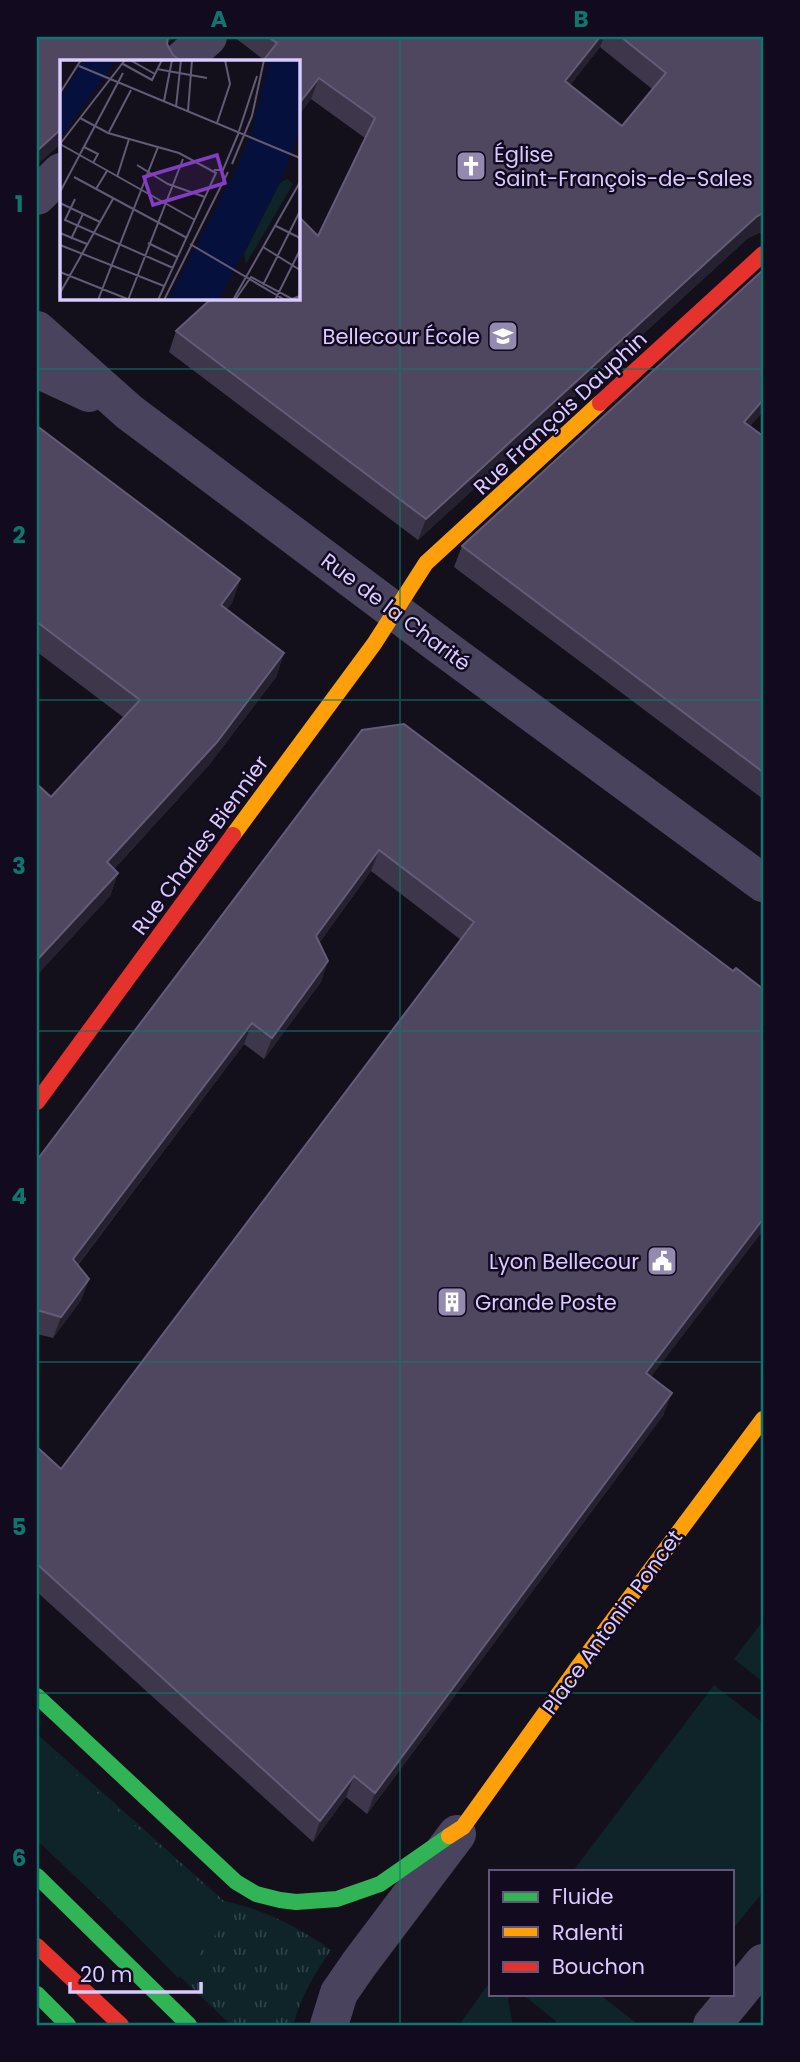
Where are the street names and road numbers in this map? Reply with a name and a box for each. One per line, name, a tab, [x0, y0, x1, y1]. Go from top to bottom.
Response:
street label: Rue François Dauphin	[467, 325, 653, 501]
street label: Rue de la Charité	[315, 546, 477, 678]
street label: Rue Charles Biennier	[125, 749, 275, 941]
street label: Place Antonin Poncet	[535, 1524, 689, 1720]

